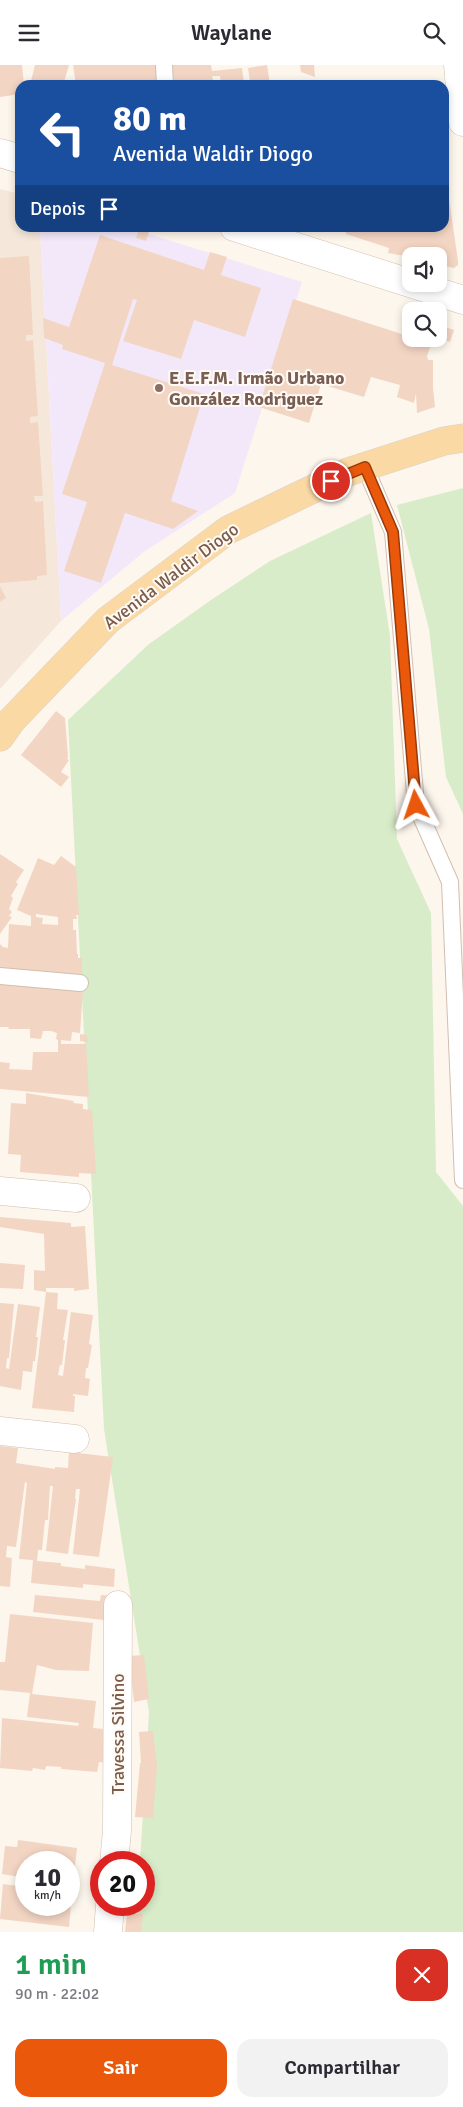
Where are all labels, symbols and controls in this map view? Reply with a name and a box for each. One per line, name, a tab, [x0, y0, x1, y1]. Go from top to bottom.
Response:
icon: menu	[15, 19, 43, 47]
text: Waylane	[191, 19, 272, 46]
icon: search	[420, 19, 448, 47]
text: 80 m	[113, 97, 187, 140]
icon: left	[30, 100, 95, 165]
text: Avenida Waldir Diogo	[113, 140, 313, 167]
icon: arrive	[95, 195, 123, 223]
text: Depois	[30, 197, 85, 221]
map controls	[402, 247, 447, 347]
button: sound	[402, 247, 447, 292]
button: search	[402, 302, 447, 347]
place label: E.E.F.M. Irmão Urbano González Rodriguez	[169, 367, 344, 410]
marker: E.E.F.M. Irmão Urbano González Rodriguez	[153, 382, 165, 394]
pin	[310, 460, 352, 502]
icon: arrive	[317, 467, 345, 495]
street label: Avenida Waldir Diogo	[99, 518, 243, 634]
position arrow	[389, 778, 441, 830]
street label: Travessa Silvino	[107, 1673, 129, 1795]
speed limit sign: 20	[90, 1851, 155, 1916]
text: 10	[34, 1862, 61, 1893]
text: km/h	[34, 1888, 61, 1903]
text: 1 min	[15, 1946, 87, 1983]
button: close	[396, 1949, 448, 2001]
text: 90 m · 22:02	[15, 1984, 99, 2004]
button: Sair	[15, 2039, 227, 2097]
button: Compartilhar	[237, 2039, 448, 2097]

